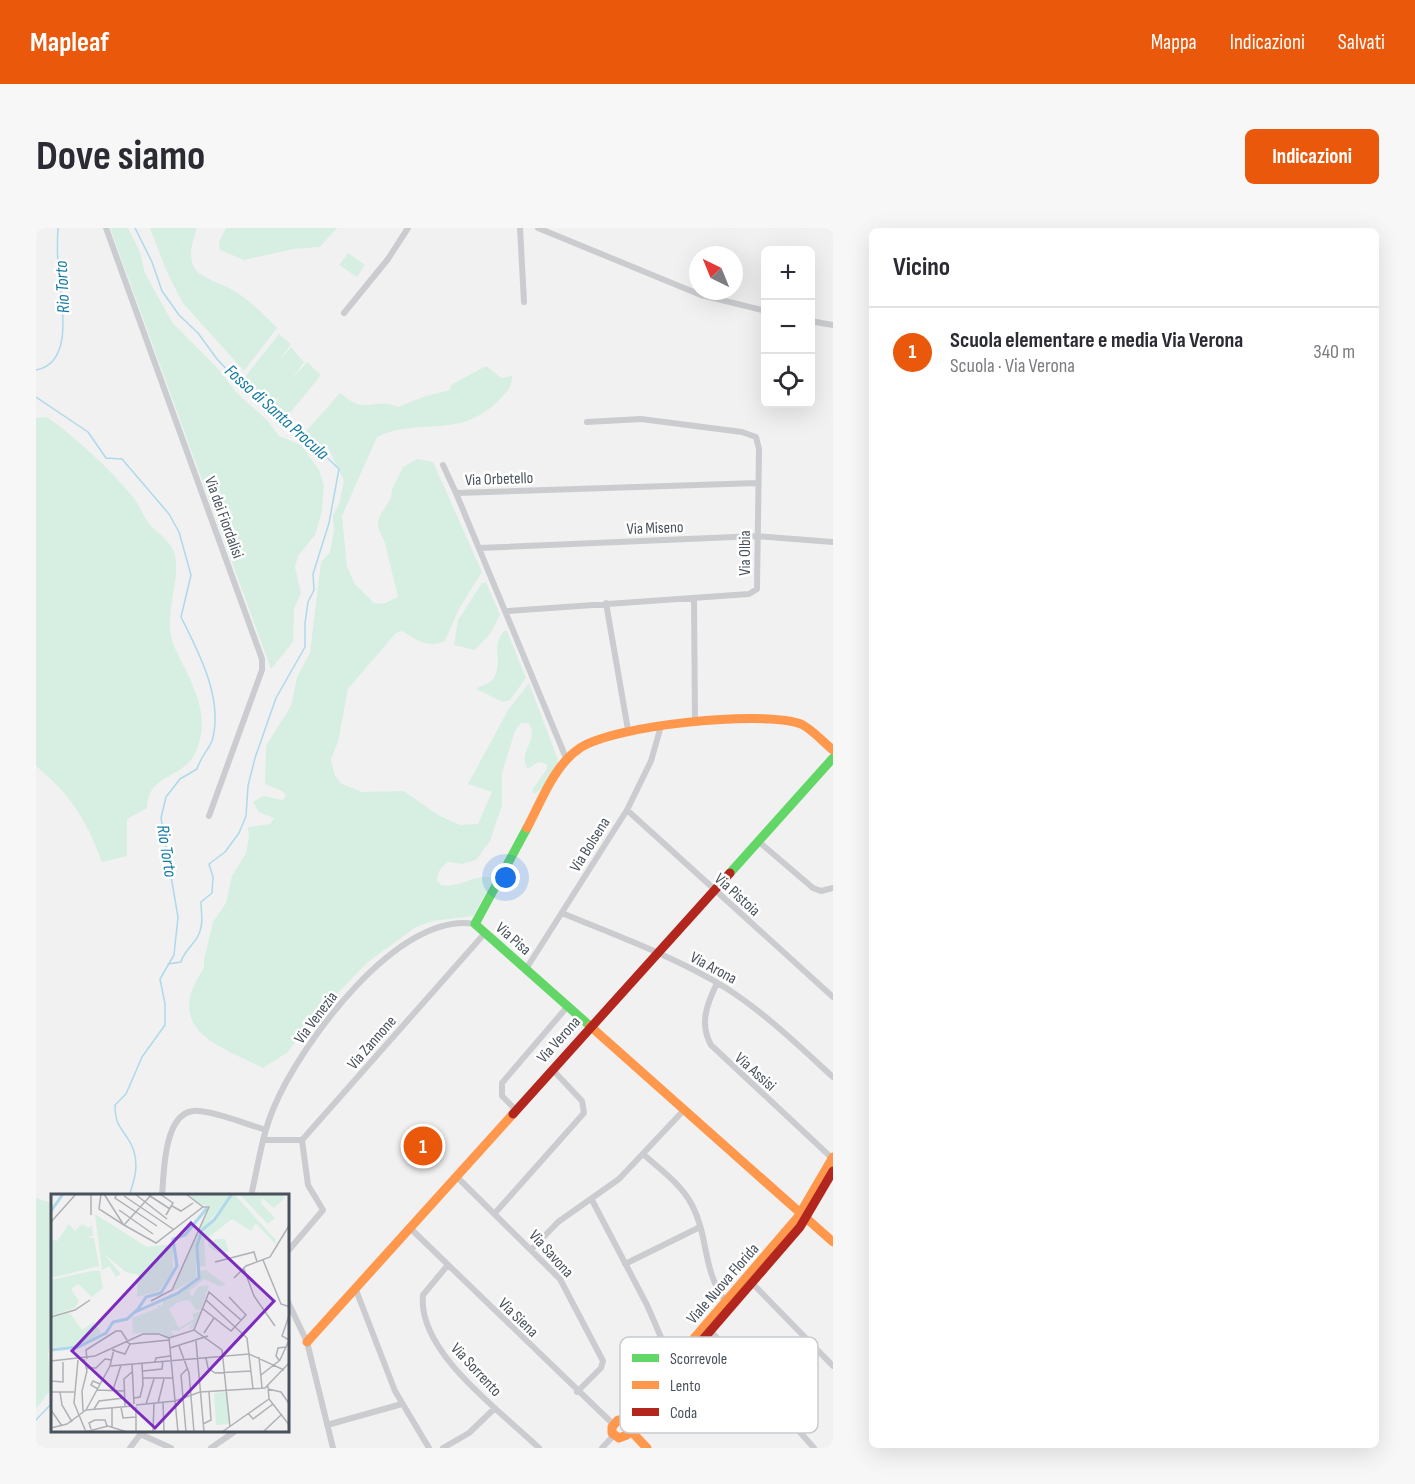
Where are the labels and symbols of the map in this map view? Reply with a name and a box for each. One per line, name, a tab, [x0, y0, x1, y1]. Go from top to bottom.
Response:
north arrow	[689, 246, 743, 300]
water label: Rio Torto	[51, 259, 74, 314]
water label: Fosso di Santa Procula	[220, 360, 333, 465]
street label: Via Orbetello	[465, 469, 533, 490]
street label: Via dei Fiordalisi	[200, 474, 247, 561]
street label: Via Miseno	[626, 518, 684, 539]
street label: Via Olbia	[736, 530, 755, 576]
street label: Via Bolsena	[566, 814, 614, 876]
water label: Rio Torto	[152, 823, 181, 879]
your location	[491, 863, 520, 892]
street label: Via Pistoia	[710, 870, 764, 921]
street label: Via Pisa	[492, 919, 535, 960]
street label: Via Arona	[687, 948, 740, 988]
street label: Via Venezia	[291, 988, 342, 1048]
street label: Via Zannone	[344, 1012, 401, 1074]
street label: Via Verona	[533, 1013, 585, 1067]
street label: Via Assisi	[731, 1049, 779, 1096]
pin: 1	[404, 1124, 442, 1168]
inset map	[51, 1194, 290, 1433]
street label: Via Savona	[525, 1226, 577, 1282]
street label: Viale Nuova Florida	[683, 1240, 763, 1328]
street label: Via Siena	[494, 1295, 542, 1342]
legend	[620, 1337, 818, 1433]
street label: Via Sorrento	[446, 1339, 505, 1401]
text: Scorrevole	[670, 1350, 727, 1369]
text: Lento	[670, 1377, 701, 1396]
text: Coda	[670, 1404, 697, 1423]

